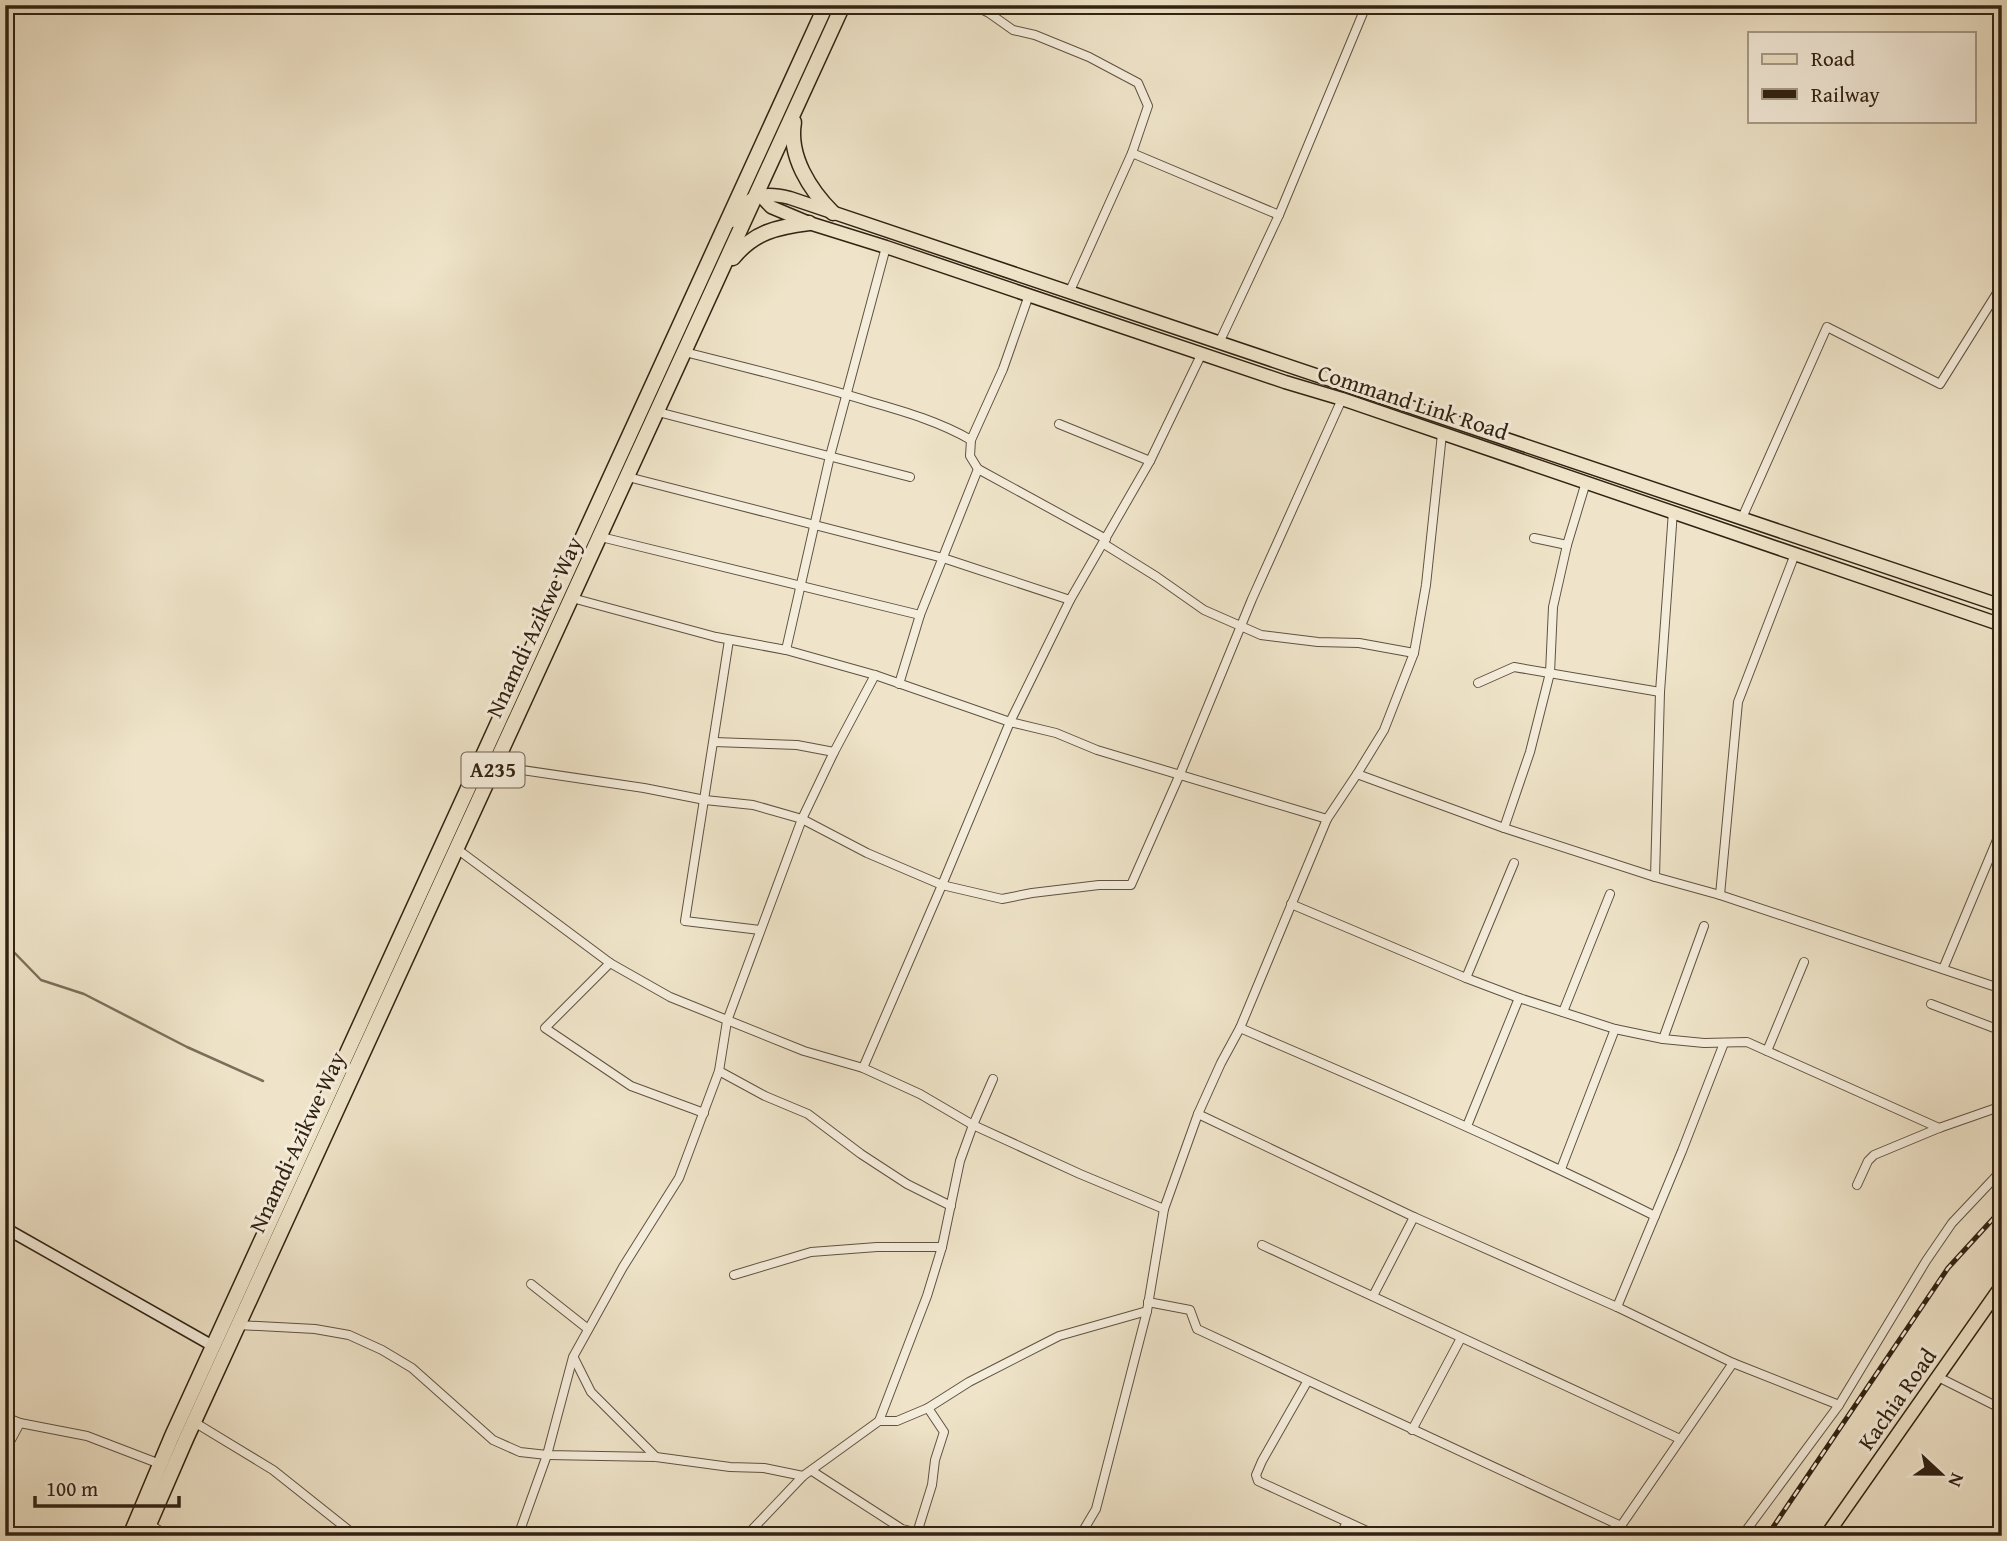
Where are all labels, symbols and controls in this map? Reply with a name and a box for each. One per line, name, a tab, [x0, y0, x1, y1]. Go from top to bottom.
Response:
legend	[1748, 32, 1976, 122]
text: Road	[1811, 43, 1856, 74]
text: Railway	[1811, 79, 1880, 110]
street label: Command Link Road	[1314, 355, 1513, 448]
street label: Nnamdi Azikwe Way	[477, 530, 590, 723]
road number: A235	[462, 752, 524, 788]
street label: Nnamdi Azikwe Way	[240, 1045, 353, 1238]
street label: Kachia Road	[1849, 1340, 1944, 1456]
north arrow	[1906, 1440, 1976, 1510]
scale bar	[35, 1464, 178, 1508]
text: N	[1941, 1469, 1972, 1492]
text: 100 m	[46, 1473, 98, 1504]

